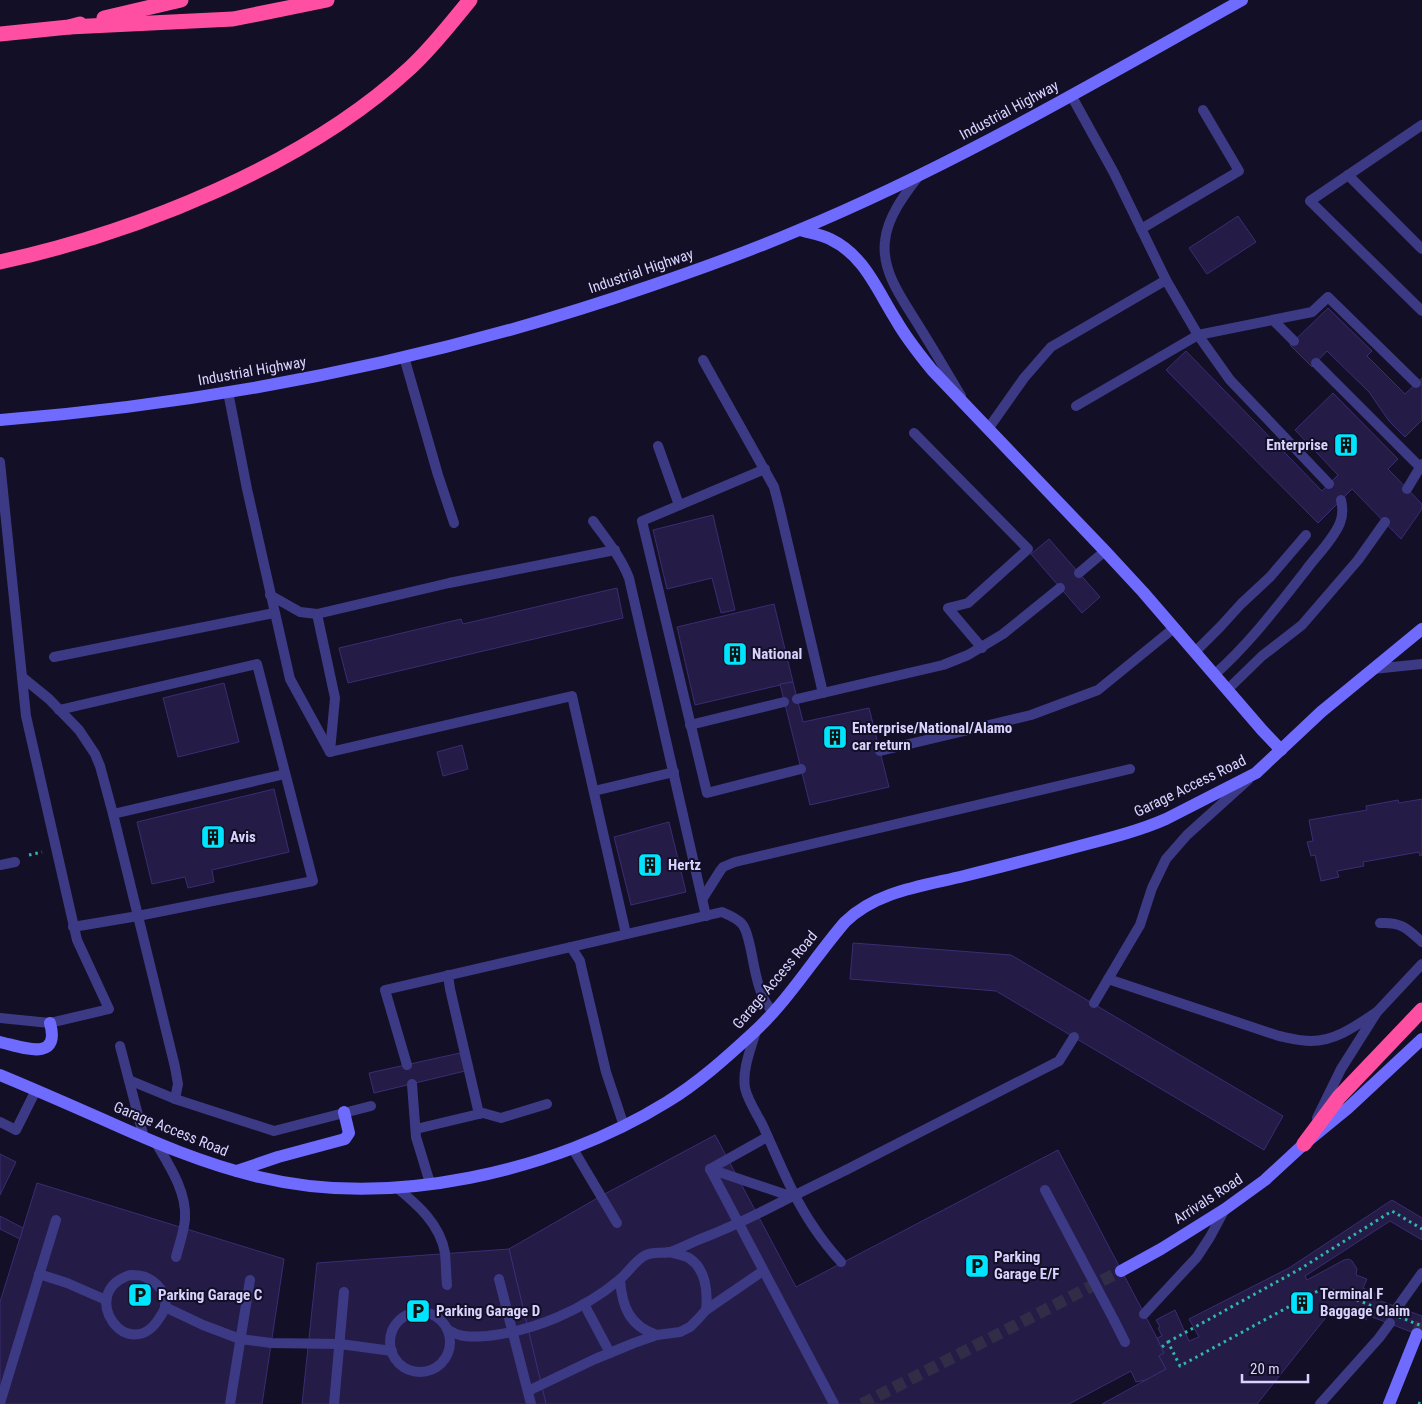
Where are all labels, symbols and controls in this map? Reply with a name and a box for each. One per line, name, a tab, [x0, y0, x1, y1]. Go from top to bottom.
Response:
street label: Industrial Highway	[956, 76, 1062, 144]
street label: Industrial Highway	[586, 245, 696, 297]
street label: Industrial Highway	[197, 353, 307, 389]
building icon: Enterprise	[1333, 432, 1359, 458]
place label: Enterprise	[1266, 436, 1328, 454]
building icon: National	[722, 641, 748, 667]
place label: National	[752, 645, 802, 663]
place label: Enterprise/National/Alamo car return	[852, 719, 1012, 754]
building icon: Enterprise/National/Alamo car return	[822, 724, 848, 750]
street label: Garage Access Road	[1131, 751, 1249, 821]
building icon: Avis	[200, 824, 226, 850]
place label: Avis	[230, 828, 256, 846]
building icon: Hertz	[637, 852, 663, 878]
place label: Hertz	[668, 856, 701, 874]
street label: Garage Access Road	[729, 927, 821, 1033]
street label: Garage Access Road	[111, 1098, 231, 1160]
street label: Arrivals Road	[1170, 1170, 1246, 1228]
place label: Parking Garage E/F	[994, 1248, 1059, 1283]
parking icon: Parking Garage E/F	[964, 1253, 990, 1279]
parking icon: Parking Garage C	[127, 1282, 153, 1308]
place label: Terminal F Baggage Claim	[1320, 1285, 1410, 1320]
place label: Parking Garage C	[158, 1286, 263, 1304]
building icon: Terminal F Baggage Claim	[1289, 1290, 1315, 1316]
parking icon: Parking Garage D	[405, 1298, 431, 1324]
place label: Parking Garage D	[436, 1302, 540, 1320]
scale bar	[1242, 1352, 1308, 1384]
text: 20 m	[1250, 1360, 1280, 1378]

